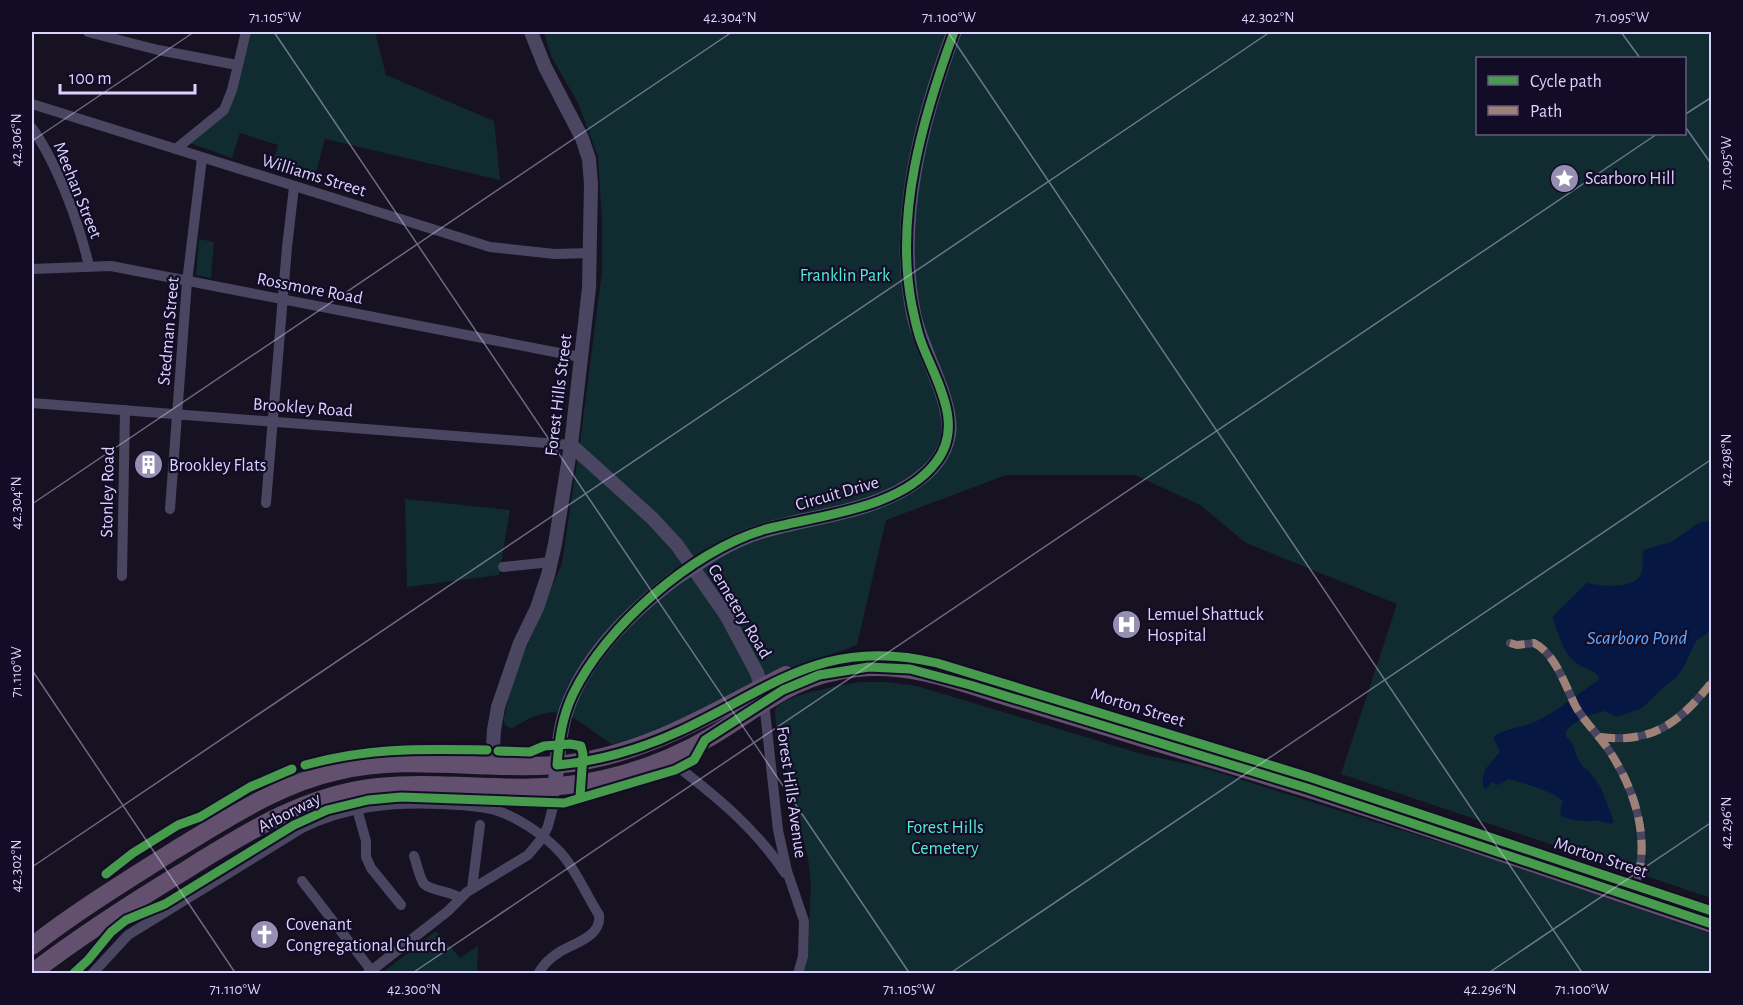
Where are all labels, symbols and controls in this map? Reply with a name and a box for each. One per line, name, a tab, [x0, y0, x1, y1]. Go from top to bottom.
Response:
text: 71.105°W	[249, 10, 302, 25]
text: 42.304°N	[703, 10, 757, 25]
text: 71.100°W	[922, 10, 977, 25]
text: 42.302°N	[1241, 10, 1295, 25]
text: 71.095°W	[1595, 10, 1650, 25]
scale bar	[60, 57, 195, 95]
legend	[1476, 57, 1686, 135]
text: 100 m	[69, 70, 112, 88]
text: Cycle path	[1530, 73, 1602, 91]
text: Path	[1530, 103, 1562, 121]
text: 42.306°N	[9, 113, 24, 167]
text: 71.095°W	[1719, 135, 1734, 190]
street label: Meehan Street	[50, 139, 105, 242]
street label: Williams Street	[259, 152, 368, 200]
place icon: Scarboro Hill	[1548, 162, 1580, 194]
place label: Scarboro Hill	[1585, 170, 1675, 188]
park label: Franklin Park	[800, 267, 891, 285]
street label: Rossmore Road	[255, 270, 364, 308]
street label: Stedman Street	[155, 276, 183, 386]
street label: Forest Hills Street	[543, 333, 575, 457]
street label: Brookley Road	[252, 396, 354, 420]
text: 42.298°N	[1719, 433, 1734, 487]
street label: Stonley Road	[98, 446, 118, 538]
building icon: Brookley Flats	[132, 449, 164, 481]
place label: Brookley Flats	[169, 457, 267, 475]
street label: Circuit Drive	[793, 473, 881, 514]
text: 42.304°N	[9, 476, 24, 530]
street label: Cemetery Road	[704, 561, 774, 662]
place label: Lemuel Shattuck Hospital	[1147, 606, 1264, 645]
hospital icon: Lemuel Shattuck Hospital	[1110, 608, 1142, 640]
water label: Scarboro Pond	[1587, 628, 1688, 648]
text: 71.110°W	[9, 646, 24, 698]
street label: Morton Street	[1089, 685, 1187, 731]
street label: Forest Hills Avenue	[773, 725, 809, 859]
street label: Arborway	[255, 789, 324, 836]
text: 42.296°N	[1719, 796, 1734, 850]
park label: Forest Hills Cemetery	[906, 819, 984, 858]
street label: Morton Street	[1552, 834, 1650, 882]
text: 42.302°N	[9, 839, 24, 893]
place label: Covenant Congregational Church	[286, 916, 446, 955]
church icon: Covenant Congregational Church	[249, 918, 281, 950]
text: 71.110°W	[209, 982, 261, 997]
text: 42.300°N	[387, 982, 441, 997]
text: 71.105°W	[883, 982, 936, 997]
text: 42.296°N	[1463, 982, 1517, 997]
text: 71.100°W	[1555, 982, 1610, 997]

